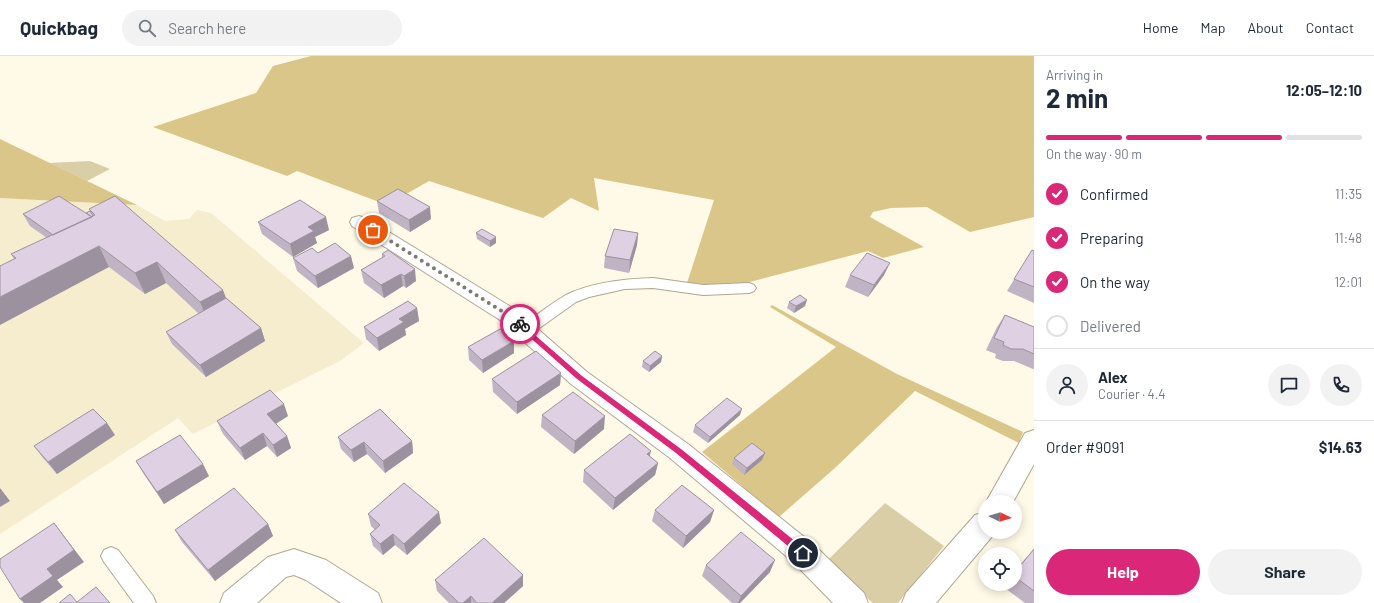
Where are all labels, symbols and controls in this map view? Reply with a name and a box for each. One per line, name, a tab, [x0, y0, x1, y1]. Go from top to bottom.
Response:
search box	[122, 10, 402, 46]
text: Quickbag	[20, 16, 98, 39]
icon: search	[136, 17, 158, 39]
text: Search here	[168, 19, 246, 37]
text: Home	[1143, 19, 1179, 36]
text: Map	[1201, 19, 1225, 36]
text: About	[1247, 19, 1284, 36]
text: Contact	[1306, 19, 1354, 36]
text: Arriving in	[1046, 67, 1103, 83]
text: 12:05–12:10	[1286, 81, 1362, 99]
text: 2 min	[1046, 82, 1108, 113]
text: On the way · 90 m	[1046, 146, 1142, 162]
icon: check	[1046, 183, 1068, 205]
text: Confirmed	[1080, 185, 1148, 203]
text: 11:35	[1335, 186, 1362, 202]
pin	[356, 213, 390, 247]
icon: bag	[362, 219, 384, 241]
icon: check	[1046, 227, 1068, 249]
text: Preparing	[1080, 229, 1144, 247]
text: 11:48	[1335, 230, 1362, 246]
icon: check	[1046, 271, 1068, 293]
text: On the way	[1080, 273, 1150, 291]
text: 12:01	[1335, 274, 1362, 290]
courier	[500, 304, 540, 344]
icon: bike	[509, 313, 531, 335]
text: Delivered	[1080, 317, 1141, 335]
button: person	[1046, 364, 1088, 406]
button: chat	[1268, 364, 1310, 406]
button: phone	[1320, 364, 1362, 406]
text: Alex	[1098, 368, 1128, 386]
text: Courier · 4.4	[1098, 386, 1166, 402]
text: Order #9091	[1046, 438, 1124, 456]
text: $14.63	[1319, 438, 1362, 456]
north arrow	[978, 495, 1022, 539]
map controls	[978, 495, 1022, 591]
pin	[786, 536, 820, 570]
icon: home	[792, 542, 814, 564]
button: locate	[978, 547, 1022, 591]
button: Help	[1046, 549, 1200, 595]
button: Share	[1208, 549, 1362, 595]

